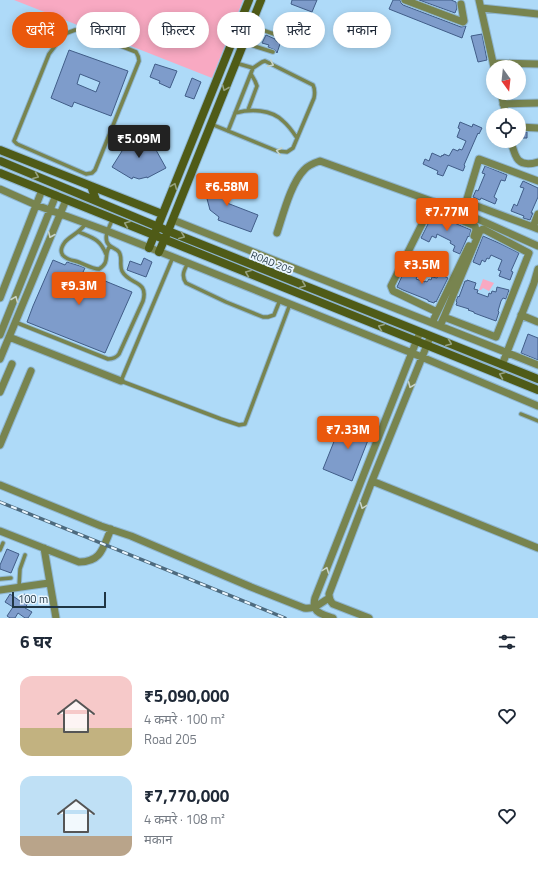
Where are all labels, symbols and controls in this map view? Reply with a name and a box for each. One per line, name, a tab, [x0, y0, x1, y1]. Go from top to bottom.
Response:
chip: खरीदें	[12, 12, 68, 48]
chip: किराया	[76, 12, 140, 48]
chip: फ़िल्टर	[148, 12, 209, 48]
chip: नया	[217, 12, 265, 48]
chip: फ़्लैट	[273, 12, 325, 48]
chip: मकान	[333, 12, 391, 48]
one-way arrow	[267, 59, 274, 67]
north arrow	[486, 60, 526, 100]
map controls	[486, 60, 526, 148]
one-way arrow	[222, 85, 230, 92]
button: locate	[486, 108, 526, 148]
pin: ₹5.09M	[106, 125, 172, 159]
text: ₹5.09M	[117, 128, 161, 148]
one-way arrow	[276, 147, 283, 155]
one-way arrow	[33, 171, 40, 179]
pin: ₹6.58M	[194, 173, 260, 207]
text: ₹6.58M	[205, 176, 249, 196]
one-way arrow	[169, 182, 177, 190]
pin: ₹7.77M	[414, 198, 480, 232]
text: ₹7.77M	[425, 201, 469, 221]
one-way arrow	[124, 221, 132, 229]
one-way arrow	[48, 231, 56, 239]
one-way arrow	[179, 232, 186, 240]
street label: ROAD 205	[249, 247, 295, 278]
pin: ₹3.5M	[394, 251, 450, 285]
text: ₹3.5M	[404, 254, 440, 274]
one-way arrow	[244, 270, 252, 278]
pin: ₹9.3M	[51, 272, 107, 306]
text: ₹9.3M	[61, 275, 97, 295]
one-way arrow	[299, 280, 306, 288]
one-way arrow	[10, 296, 18, 303]
one-way arrow	[378, 323, 385, 331]
one-way arrow	[446, 339, 453, 347]
one-way arrow	[498, 372, 505, 380]
one-way arrow	[408, 381, 416, 389]
pin: ₹7.33M	[315, 416, 381, 450]
text: ₹7.33M	[326, 419, 370, 439]
one-way arrow	[359, 502, 367, 509]
one-way arrow	[321, 567, 329, 574]
scale bar	[12, 590, 106, 609]
text: 100 m	[18, 591, 48, 607]
text: 6 घर	[20, 629, 52, 655]
icon: filters	[496, 631, 518, 653]
text: ₹5,090,000	[144, 683, 229, 709]
icon: home	[52, 692, 100, 740]
icon: heart	[496, 705, 518, 727]
text: 4 कमरे · 100 m²	[144, 709, 225, 729]
text: Road 205	[144, 729, 197, 749]
text: ₹7,770,000	[144, 783, 229, 809]
icon: home	[52, 792, 100, 840]
icon: heart	[496, 805, 518, 827]
text: 4 कमरे · 108 m²	[144, 809, 225, 829]
text: मकान	[144, 829, 172, 849]

